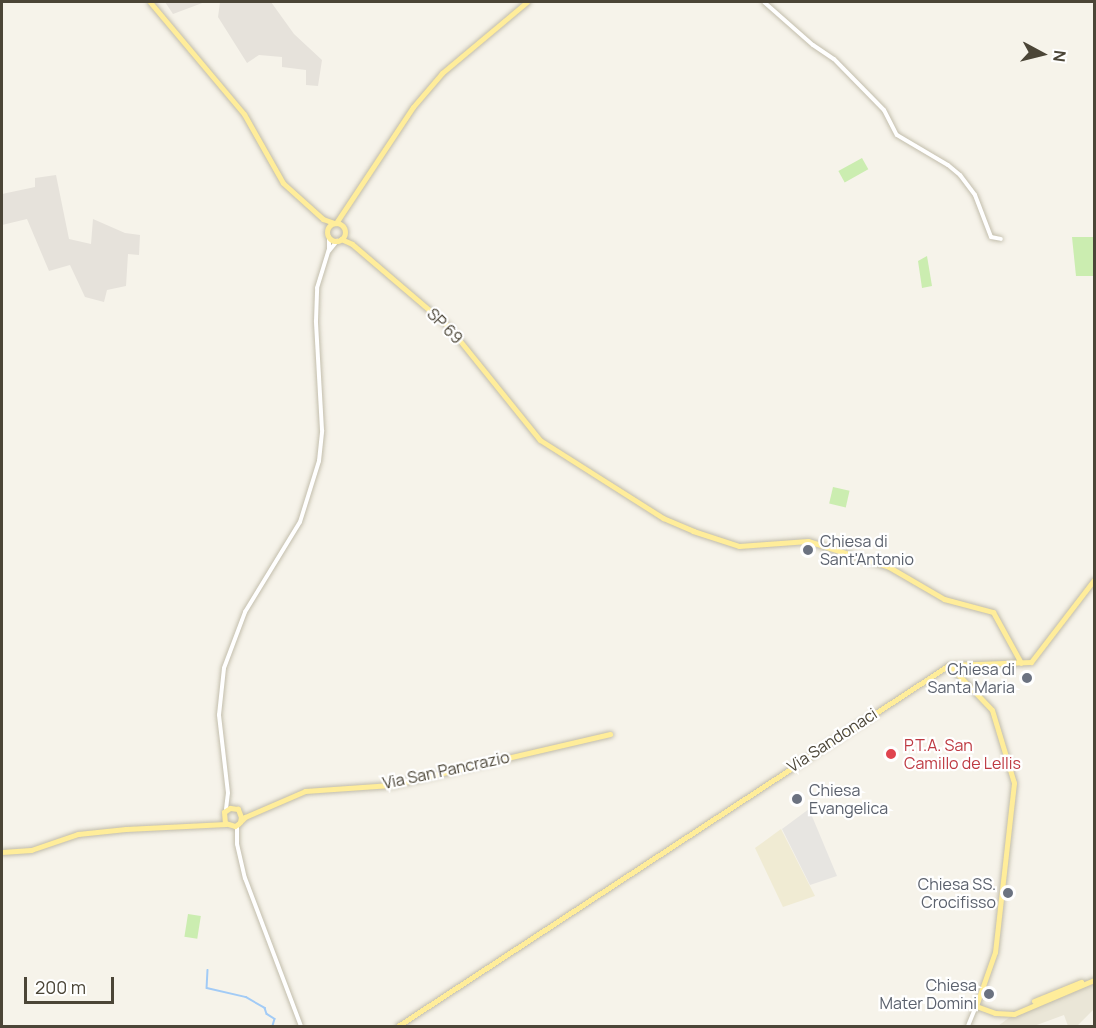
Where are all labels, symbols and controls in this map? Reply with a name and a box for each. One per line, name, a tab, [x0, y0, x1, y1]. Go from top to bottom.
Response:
north arrow	[1012, 24, 1072, 84]
text: N	[1048, 49, 1071, 63]
street label: SP 69	[423, 304, 467, 348]
place label: Chiesa di Sant'Antonio	[820, 531, 914, 569]
marker: Chiesa di Sant'Antonio	[801, 543, 815, 557]
place label: Chiesa di Santa Maria	[928, 659, 1015, 697]
marker: Chiesa di Santa Maria	[1020, 671, 1034, 685]
street label: Via Sandonaci	[784, 704, 880, 776]
place label: P.T.A. San Camillo de Lellis	[904, 735, 1021, 773]
marker: P.T.A. San Camillo de Lellis	[882, 745, 900, 763]
street label: Via San Pancrazio	[381, 747, 511, 793]
place label: Chiesa Evangelica	[809, 780, 888, 818]
marker: Chiesa Evangelica	[790, 792, 804, 806]
place label: Chiesa SS. Crocifisso	[918, 874, 996, 912]
marker: Chiesa SS. Crocifisso	[1001, 886, 1015, 900]
scale bar	[27, 965, 117, 1003]
text: 200 m	[35, 975, 86, 999]
place label: Chiesa Mater Domini	[880, 975, 977, 1013]
marker: Chiesa Mater Domini	[982, 987, 996, 1001]

